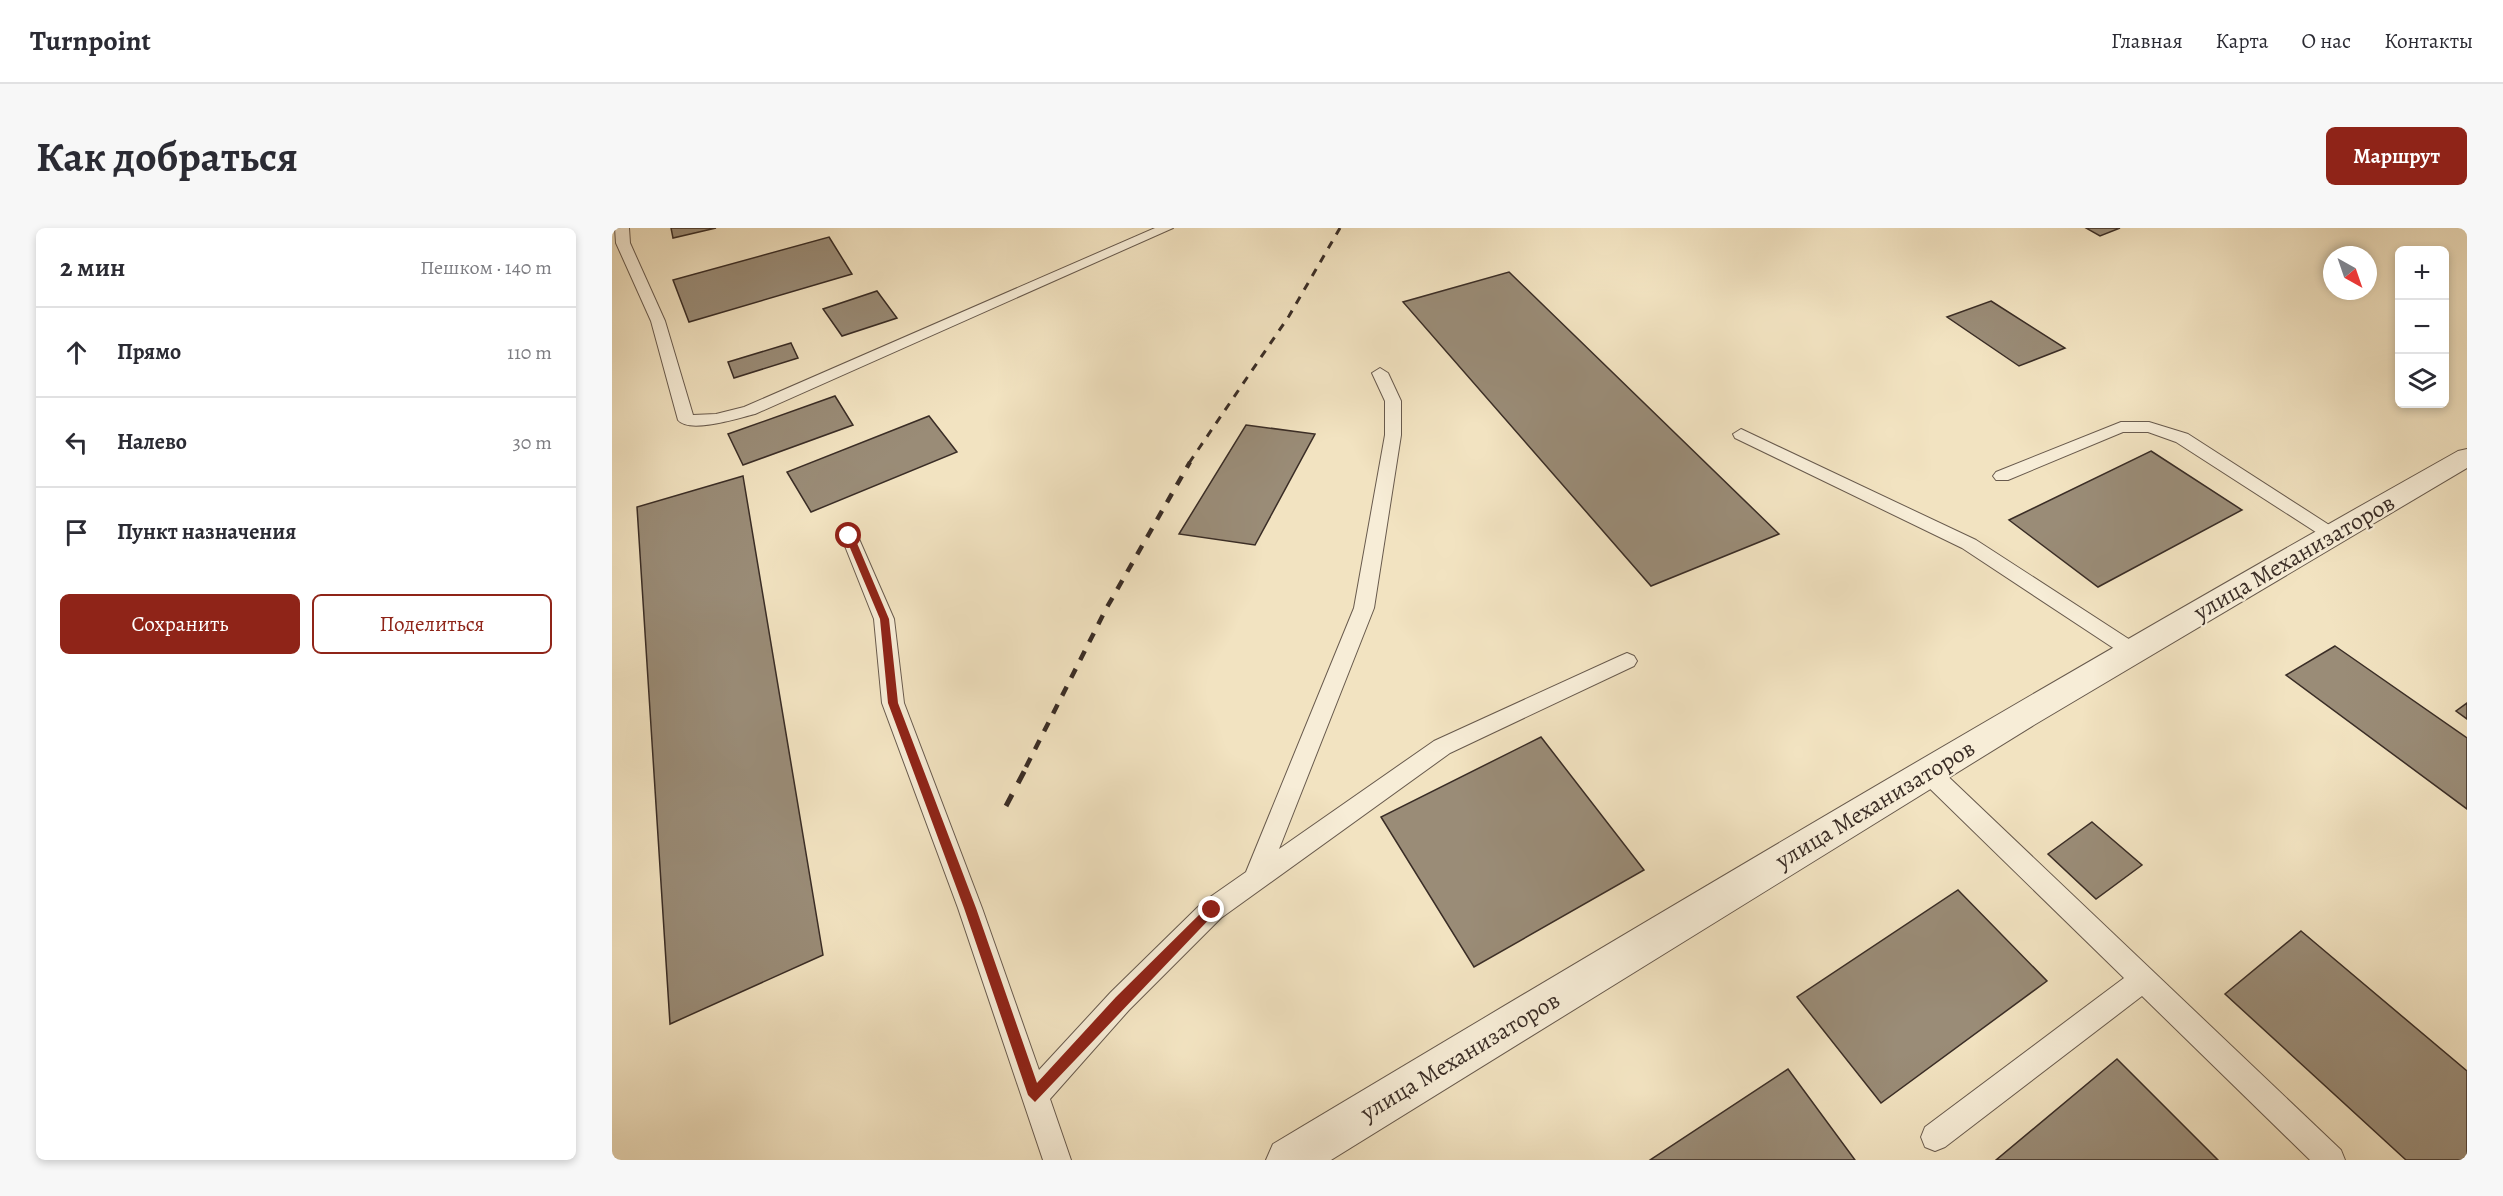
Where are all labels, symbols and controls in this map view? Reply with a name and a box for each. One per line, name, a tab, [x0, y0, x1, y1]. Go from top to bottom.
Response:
text: Turnpoint	[30, 22, 151, 60]
text: Главная	[2111, 27, 2183, 55]
text: Карта	[2216, 27, 2268, 55]
text: О нас	[2301, 27, 2351, 55]
text: Контакты	[2384, 27, 2473, 55]
button: Маршрут	[2326, 127, 2467, 185]
text: Как добраться	[36, 128, 298, 185]
north arrow	[2323, 246, 2377, 300]
map controls	[2395, 246, 2449, 408]
button: +	[2395, 246, 2449, 300]
text: 2 мин	[60, 250, 125, 285]
text: Пешком · 140 m	[420, 254, 552, 281]
button: −	[2395, 300, 2449, 354]
icon: ahead	[60, 336, 93, 369]
text: Прямо	[117, 337, 181, 367]
text: 110 m	[507, 339, 552, 366]
button: layers	[2395, 354, 2449, 408]
icon: left	[60, 426, 93, 459]
text: Налево	[117, 427, 187, 457]
text: 30 m	[512, 429, 552, 456]
street label: улица Механизаторов	[2187, 486, 2400, 628]
icon: arrive	[60, 516, 93, 549]
text: Пункт назначения	[117, 517, 296, 547]
route start	[835, 522, 861, 548]
button: Сохранить	[60, 594, 300, 654]
button: Поделиться	[312, 594, 552, 654]
street label: улица Механизаторов	[1769, 732, 1981, 877]
route end	[1198, 896, 1224, 922]
street label: улица Механизаторов	[1354, 984, 1566, 1129]

